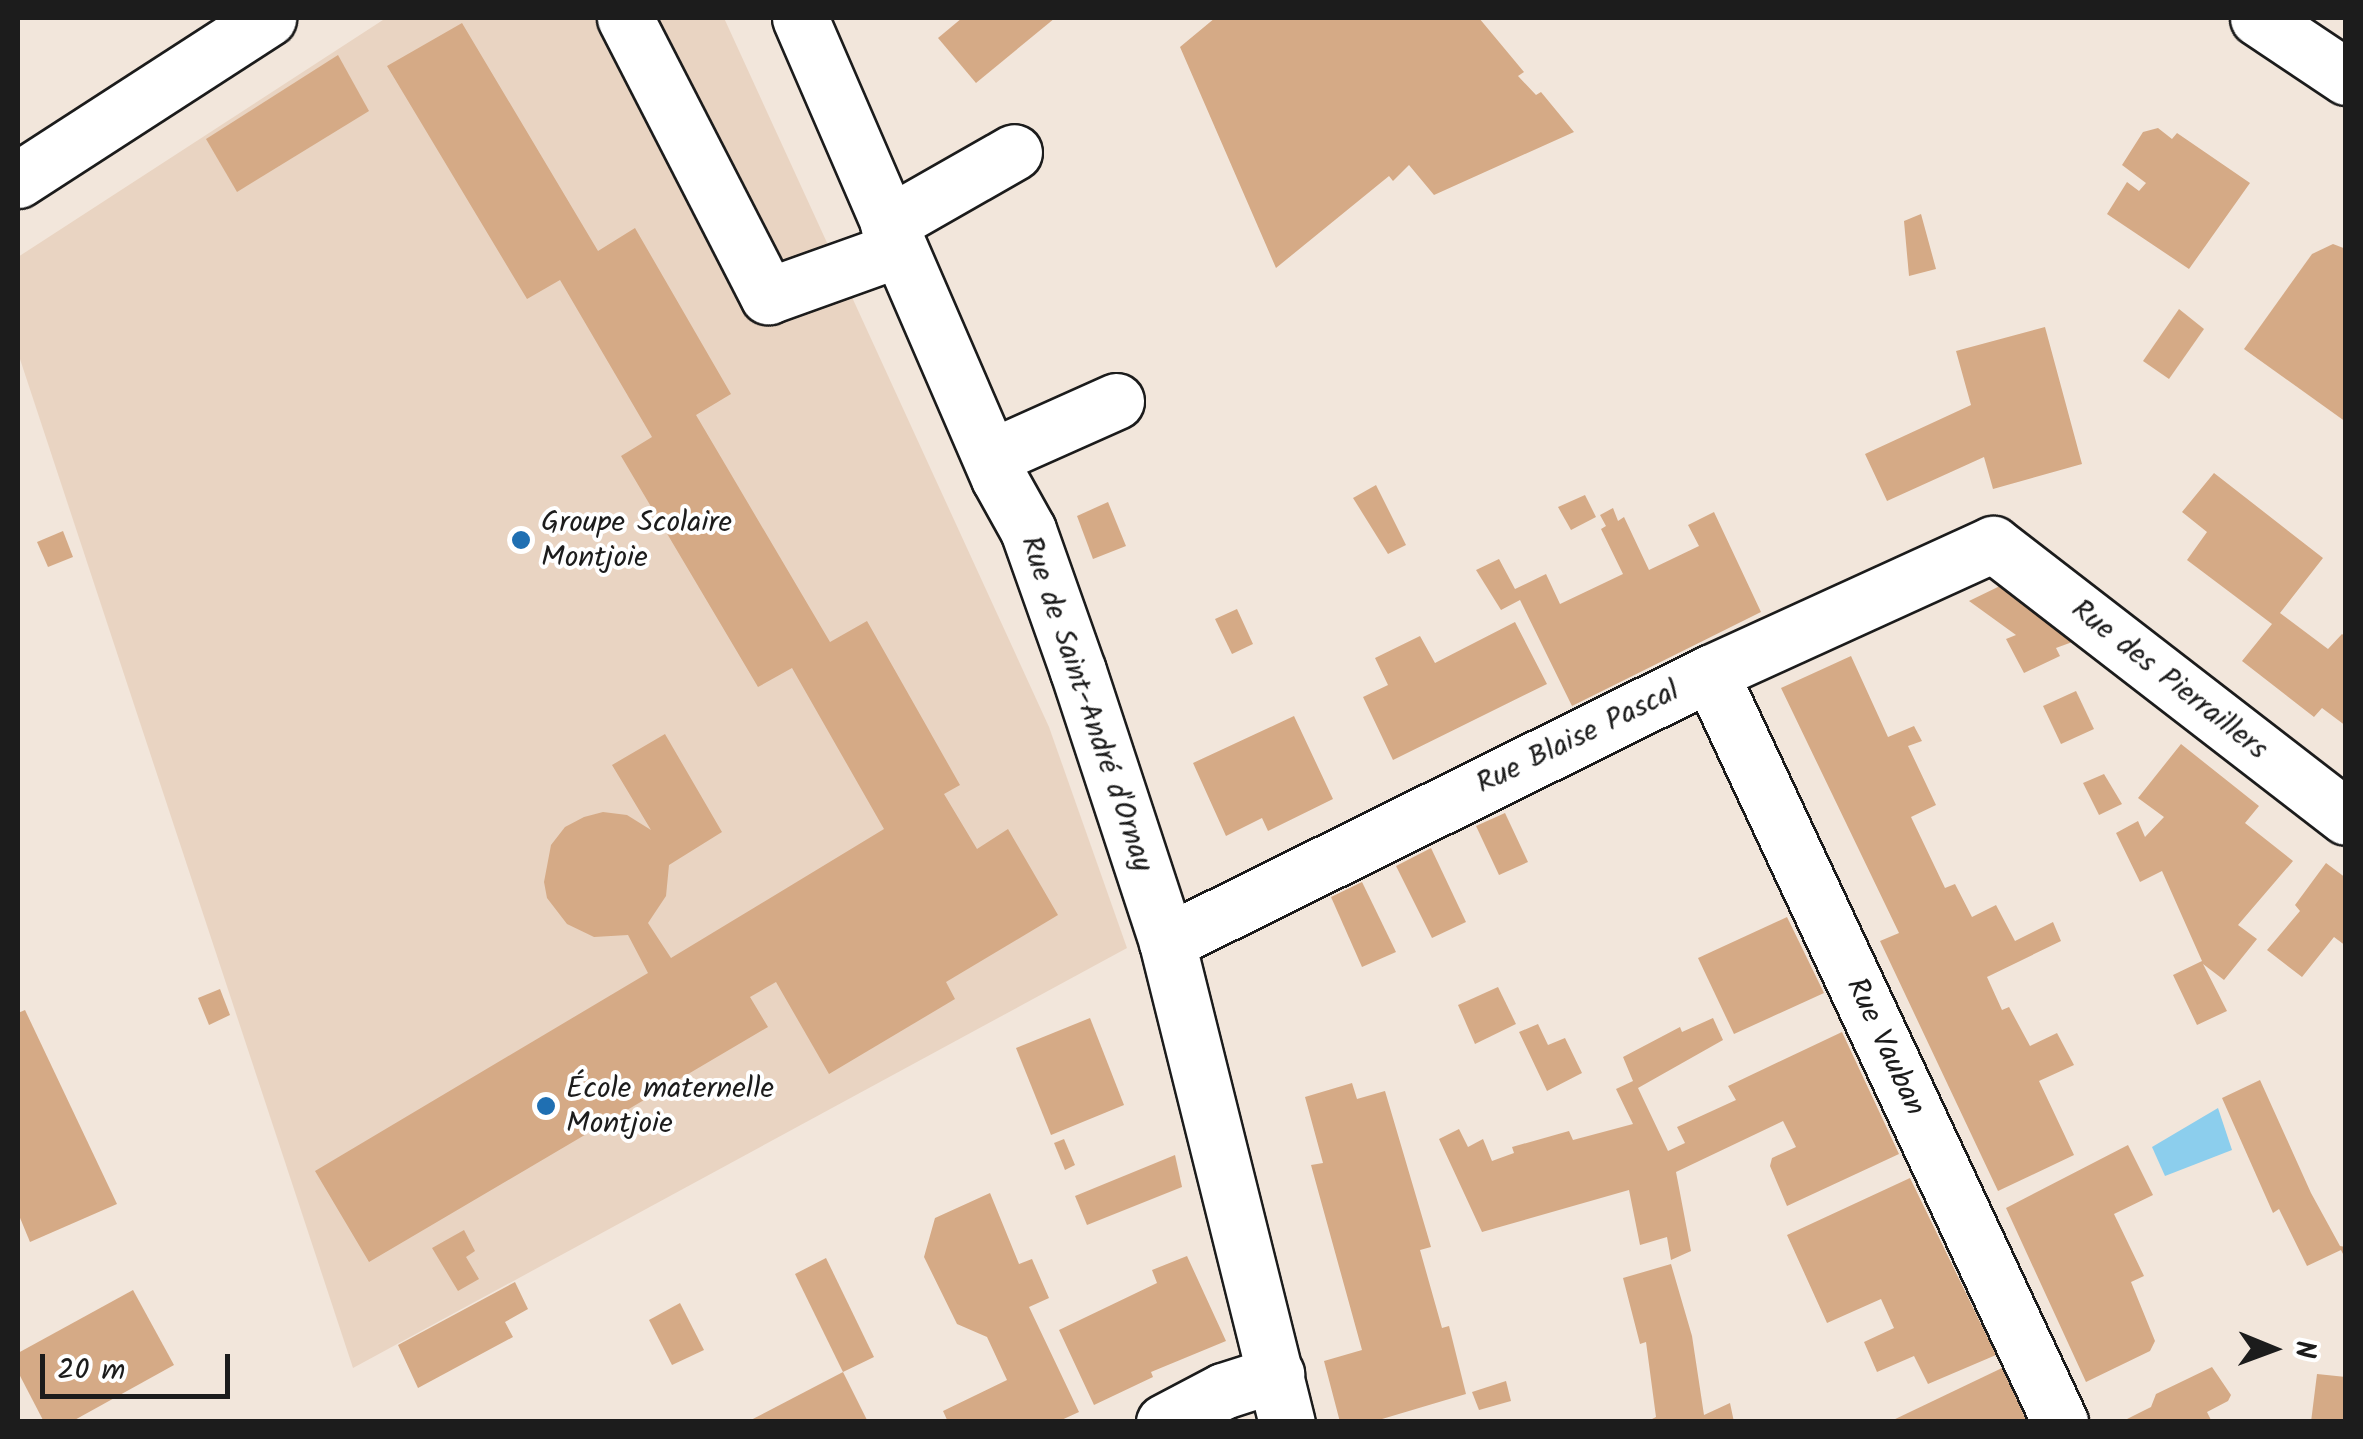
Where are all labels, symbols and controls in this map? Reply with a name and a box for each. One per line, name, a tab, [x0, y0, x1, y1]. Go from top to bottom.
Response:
place label: Groupe Scolaire Montjoie	[541, 505, 732, 576]
marker: Groupe Scolaire Montjoie	[510, 529, 532, 551]
street label: Rue de Saint-André d'Ornay	[1012, 531, 1160, 877]
street label: Rue des Pierraillers	[2063, 592, 2275, 768]
street label: Rue Blaise Pascal	[1471, 673, 1685, 803]
street label: Rue Vauban	[1837, 972, 1933, 1122]
place label: École maternelle Montjoie	[566, 1071, 774, 1142]
marker: École maternelle Montjoie	[535, 1095, 557, 1117]
north arrow	[2223, 1299, 2323, 1399]
scale bar	[45, 1334, 235, 1396]
text: N	[2281, 1340, 2326, 1359]
text: 20 m	[57, 1347, 125, 1395]

